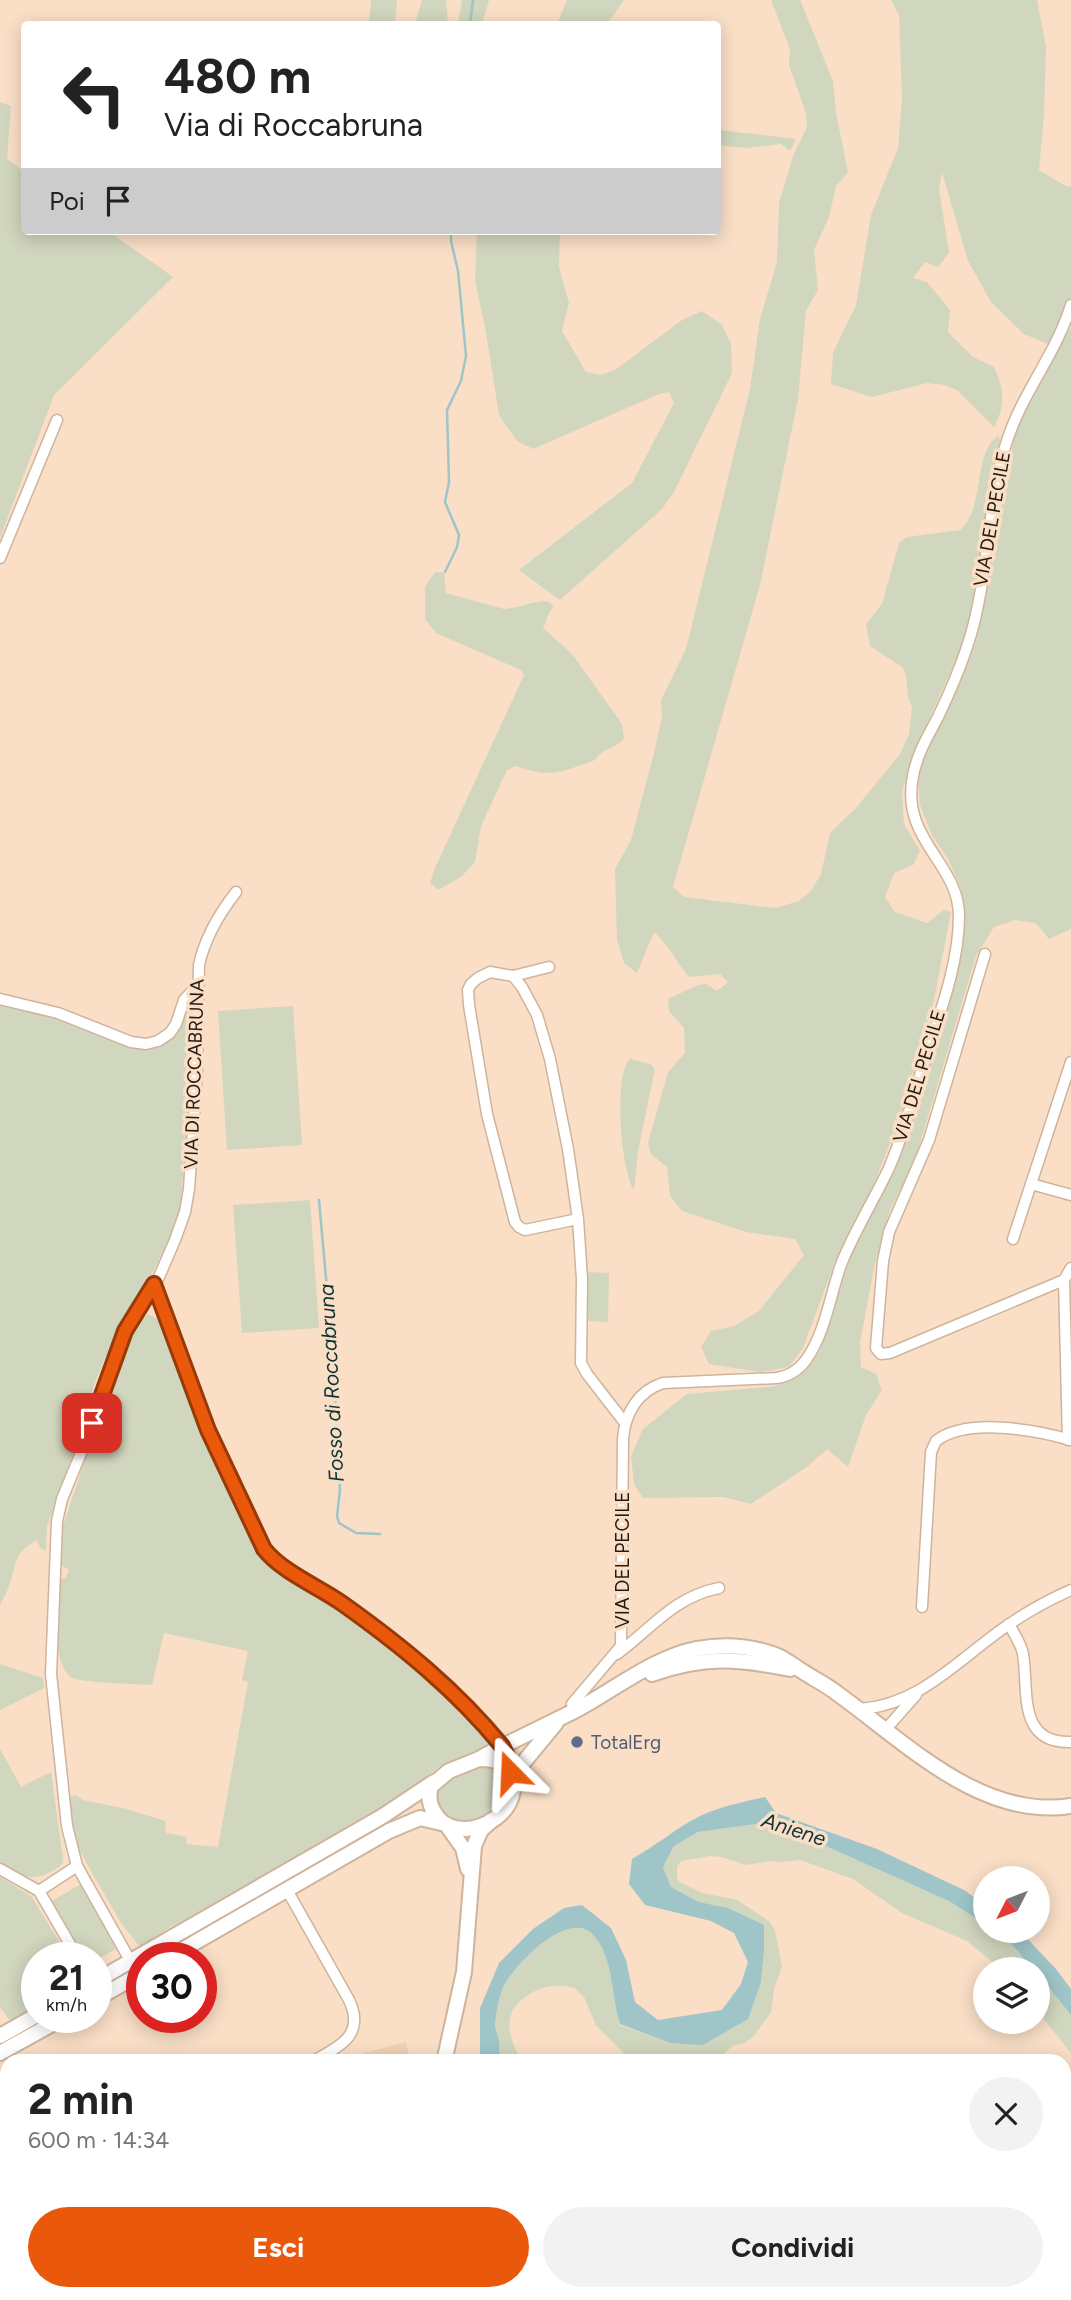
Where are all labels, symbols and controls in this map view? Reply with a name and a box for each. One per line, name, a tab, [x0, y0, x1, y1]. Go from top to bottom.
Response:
text: 480 m	[164, 46, 311, 105]
icon: left	[49, 49, 140, 140]
text: Via di Roccabruna	[164, 106, 423, 144]
icon: arrive	[99, 182, 137, 220]
text: Poi	[49, 185, 85, 217]
street label: VIA DEL PECILE	[969, 450, 1015, 588]
street label: VIA DI ROCCABRUNA	[179, 978, 209, 1169]
street label: VIA DEL PECILE	[888, 1007, 950, 1145]
water label: Fosso di Roccabruna	[313, 1283, 349, 1483]
pin	[62, 1393, 122, 1453]
icon: arrive	[73, 1404, 111, 1442]
street label: VIA DEL PECILE	[611, 1492, 634, 1629]
place label: TotalErg	[591, 1731, 661, 1754]
marker: TotalErg	[569, 1734, 585, 1750]
position arrow	[473, 1735, 547, 1809]
water label: Aniene	[758, 1807, 830, 1851]
north arrow	[973, 1866, 1050, 1942]
map controls	[973, 1866, 1050, 2034]
speed limit sign: 30	[126, 1942, 217, 2033]
text: 21	[49, 1957, 84, 1999]
button: layers	[973, 1957, 1050, 2034]
text: km/h	[46, 1994, 87, 2016]
text: 2 min	[28, 2074, 134, 2125]
button: close	[969, 2077, 1043, 2151]
text: 600 m · 14:34	[28, 2126, 169, 2154]
button: Esci	[28, 2207, 529, 2287]
button: Condividi	[543, 2207, 1043, 2287]

